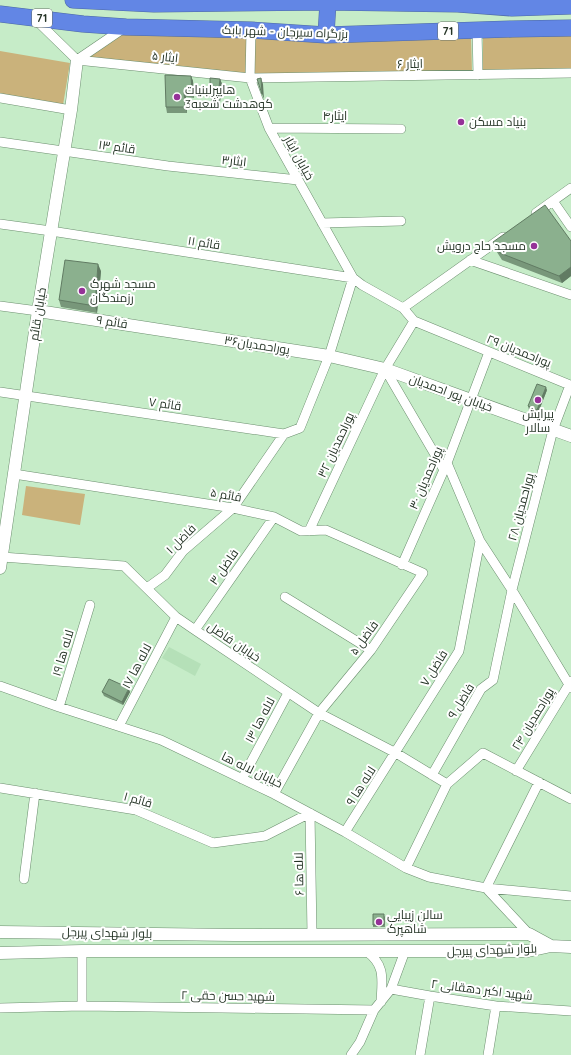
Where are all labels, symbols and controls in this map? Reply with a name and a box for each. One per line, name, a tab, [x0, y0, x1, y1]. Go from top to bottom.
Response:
road number: 71	[32, 9, 52, 27]
street label: بزرگراه سیرجان - شهر بابک	[222, 22, 348, 41]
road number: 71	[438, 22, 458, 40]
street label: ایثار ۵	[151, 48, 179, 65]
street label: ایثار ۶	[397, 56, 423, 71]
place label: هایپرلبنیات کوهدشت شعبه3	[185, 82, 273, 111]
marker: هایپرلبنیات کوهدشت شعبه3	[172, 92, 182, 102]
street label: ایثار۴	[323, 108, 347, 123]
place label: بنیاد مسکن	[469, 114, 526, 129]
marker: بنیاد مسکن	[456, 117, 466, 127]
street label: خیابان ایثار	[281, 132, 318, 183]
street label: قائم ۱۳	[98, 136, 136, 158]
street label: ایثار۳	[221, 152, 247, 169]
street label: قائم ۱۱	[187, 233, 221, 253]
place label: مسجد حاج درویش	[437, 238, 526, 254]
marker: مسجد حاج درویش	[529, 241, 539, 251]
place label: مسجد شهرک رزمندگان	[90, 276, 156, 305]
street label: خیابان قائم	[26, 286, 50, 342]
marker: مسجد شهرک رزمندگان	[77, 286, 87, 296]
street label: قائم ۹	[95, 312, 129, 332]
street label: پوراحمدیان ۲۹	[484, 331, 554, 372]
street label: پوراحمدیان۳۶	[223, 332, 292, 359]
street label: خیابان پور احمدیان	[407, 371, 495, 416]
street label: قائم ۷	[148, 394, 182, 414]
marker: پیرایش سالار	[533, 395, 543, 405]
place label: پیرایش سالار	[522, 406, 555, 435]
street label: پوراحمدیان ۳۲	[314, 409, 359, 481]
street label: پوراحمدیان ۳۰	[406, 443, 448, 512]
street label: پوراحمدیان ۲۸	[504, 471, 539, 543]
street label: قائم ۵	[209, 484, 243, 506]
street label: فاضل ۱	[163, 521, 199, 557]
street label: فاضل ۳	[206, 546, 241, 588]
street label: خیابان فاضل	[205, 618, 264, 665]
street label: فاضل ۵	[346, 618, 381, 658]
street label: لاله ها ۱۹	[48, 628, 77, 678]
street label: لاله ها ۱۷	[118, 641, 155, 691]
street label: فاضل ۷	[417, 647, 450, 689]
street label: فاضل ۹	[444, 680, 477, 721]
street label: پوراحمدیان ۲۴	[508, 684, 559, 754]
street label: لاله ها ۱۳	[241, 694, 278, 745]
street label: خیابان لاله ها	[219, 748, 285, 791]
street label: لاله ها ۹	[342, 763, 379, 808]
street label: قائم ۱	[122, 788, 154, 812]
street label: لاله ها ۶	[291, 852, 306, 896]
place label: سالن زیبایی شاهپرک	[387, 907, 443, 938]
marker: سالن زیبایی شاهپرک	[374, 917, 384, 927]
street label: بلوار شهدای پیرجل	[62, 924, 152, 943]
street label: بلوار شهدای پیرجل	[447, 940, 537, 961]
street label: شهید اکبر دهقانی ۲	[430, 976, 534, 1003]
street label: شهید حسن حقی ۲	[181, 987, 275, 1004]

